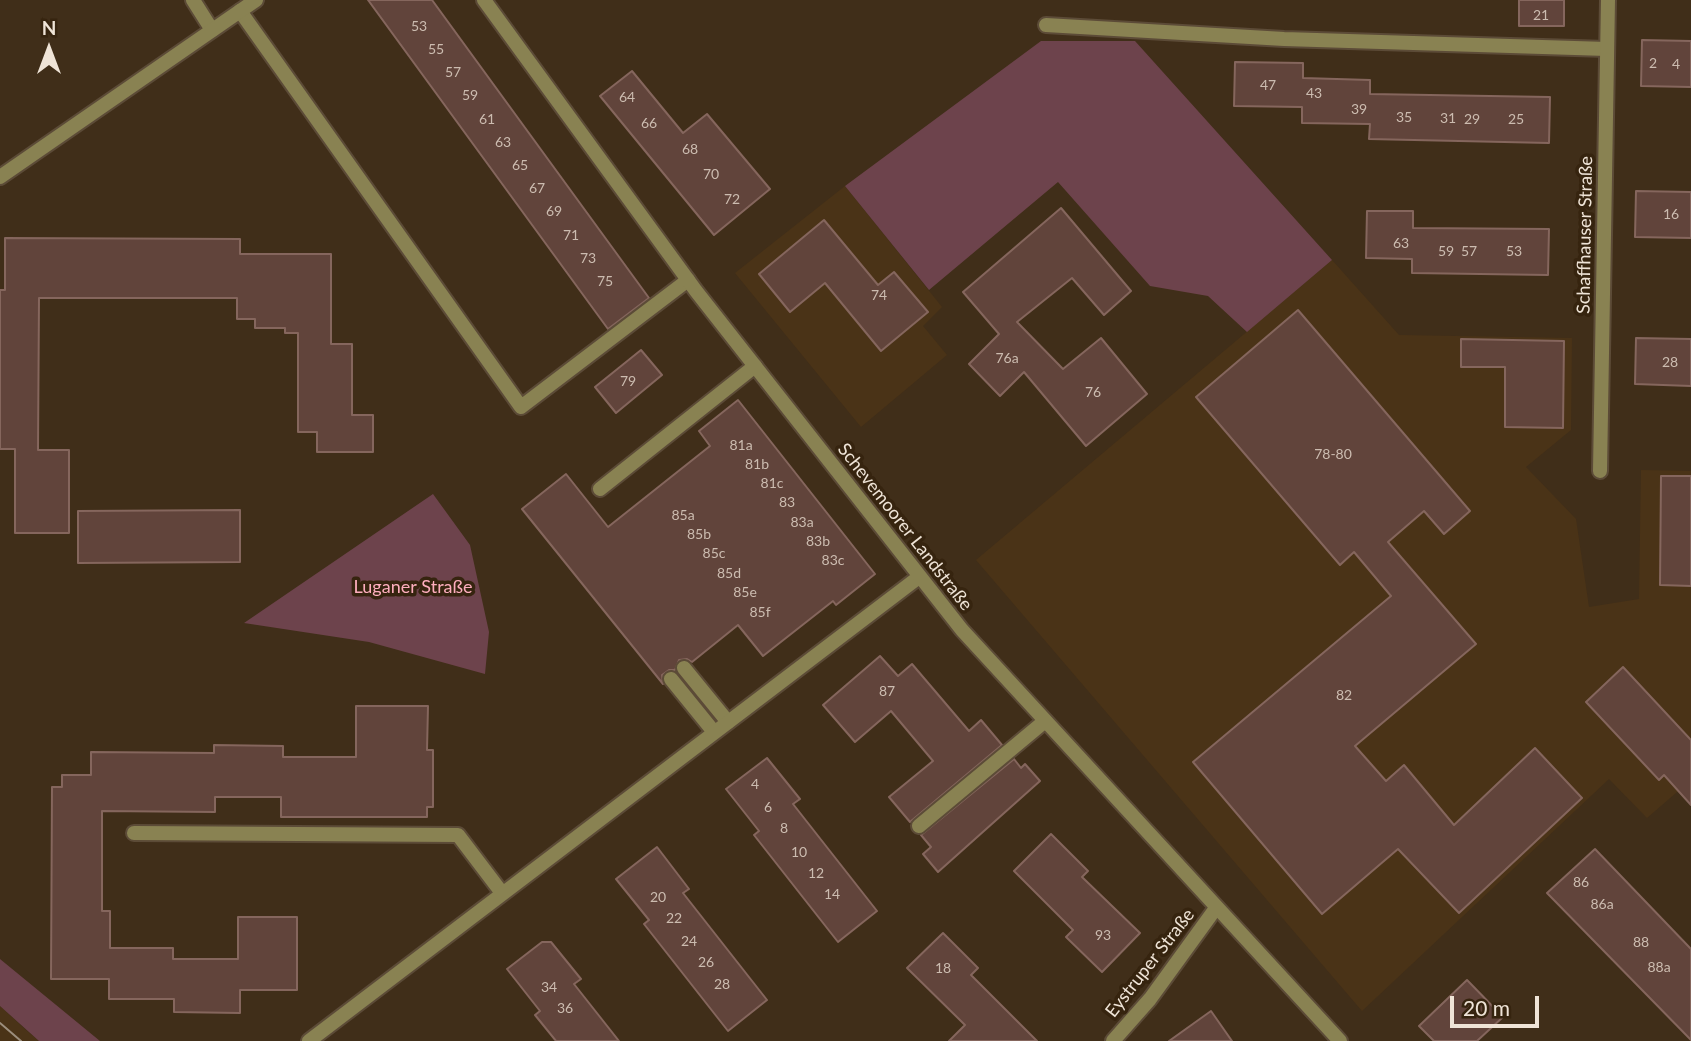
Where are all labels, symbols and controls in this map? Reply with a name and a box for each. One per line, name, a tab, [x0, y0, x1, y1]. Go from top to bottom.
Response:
house number: 21	[1533, 7, 1549, 23]
north arrow	[14, 14, 84, 84]
text: N	[42, 16, 56, 39]
house number: 53	[411, 18, 427, 34]
house number: 55	[428, 41, 444, 57]
house number: 2	[1649, 55, 1657, 71]
house number: 4	[1672, 56, 1680, 72]
house number: 57	[445, 64, 461, 80]
house number: 47	[1260, 77, 1276, 93]
house number: 43	[1306, 85, 1322, 101]
house number: 59	[462, 87, 478, 103]
house number: 64	[619, 89, 635, 105]
house number: 39	[1351, 101, 1367, 117]
house number: 35	[1396, 109, 1412, 125]
house number: 31	[1440, 110, 1456, 126]
house number: 61	[479, 111, 495, 127]
house number: 29	[1464, 111, 1480, 127]
house number: 25	[1508, 111, 1524, 127]
house number: 66	[641, 115, 657, 131]
house number: 63	[495, 134, 511, 150]
house number: 68	[682, 141, 698, 157]
street label: Schaffhauser Straße	[1573, 156, 1597, 314]
house number: 65	[512, 157, 528, 173]
house number: 70	[703, 166, 719, 182]
house number: 67	[529, 180, 545, 196]
house number: 72	[724, 191, 740, 207]
house number: 69	[546, 203, 562, 219]
house number: 16	[1663, 206, 1679, 222]
house number: 71	[563, 227, 579, 243]
house number: 63	[1393, 235, 1409, 251]
house number: 59	[1438, 243, 1454, 259]
house number: 57	[1461, 243, 1477, 259]
house number: 53	[1506, 243, 1522, 259]
house number: 73	[580, 250, 596, 266]
house number: 75	[597, 273, 613, 289]
house number: 74	[871, 287, 887, 303]
house number: 76a	[995, 350, 1019, 366]
house number: 28	[1662, 354, 1678, 370]
house number: 79	[620, 373, 636, 389]
house number: 76	[1085, 384, 1101, 400]
house number: 81a	[729, 437, 753, 453]
street label: Schevemoorer Landstraße	[833, 439, 977, 615]
house number: 78-80	[1314, 446, 1352, 462]
house number: 81b	[745, 456, 769, 472]
house number: 81c	[761, 475, 783, 491]
house number: 83	[779, 494, 795, 510]
house number: 85a	[671, 507, 695, 523]
house number: 83a	[790, 514, 814, 530]
house number: 85b	[687, 526, 711, 542]
house number: 83b	[806, 533, 830, 549]
house number: 85c	[703, 545, 725, 561]
house number: 83c	[822, 552, 844, 568]
house number: 85d	[717, 565, 741, 581]
park label: Luganer Straße	[354, 576, 472, 598]
house number: 85e	[733, 584, 757, 600]
house number: 85f	[749, 604, 771, 620]
house number: 87	[879, 683, 895, 699]
house number: 82	[1336, 687, 1352, 703]
house number: 4	[751, 776, 759, 792]
house number: 6	[764, 799, 772, 815]
house number: 8	[780, 820, 788, 836]
house number: 10	[791, 844, 807, 860]
house number: 12	[808, 865, 824, 881]
house number: 86	[1573, 874, 1589, 890]
house number: 14	[824, 886, 840, 902]
house number: 20	[650, 889, 666, 905]
house number: 86a	[1590, 896, 1614, 912]
street label: Eystruper Straße	[1101, 904, 1199, 1022]
house number: 22	[666, 910, 682, 926]
house number: 93	[1095, 927, 1111, 943]
house number: 24	[681, 933, 697, 949]
house number: 88	[1633, 934, 1649, 950]
house number: 26	[698, 954, 714, 970]
house number: 88a	[1647, 959, 1671, 975]
house number: 18	[935, 960, 951, 976]
house number: 28	[714, 976, 730, 992]
house number: 34	[541, 979, 557, 995]
scale bar	[1453, 982, 1542, 1026]
text: 20 m	[1463, 995, 1510, 1020]
house number: 36	[557, 1000, 573, 1016]

